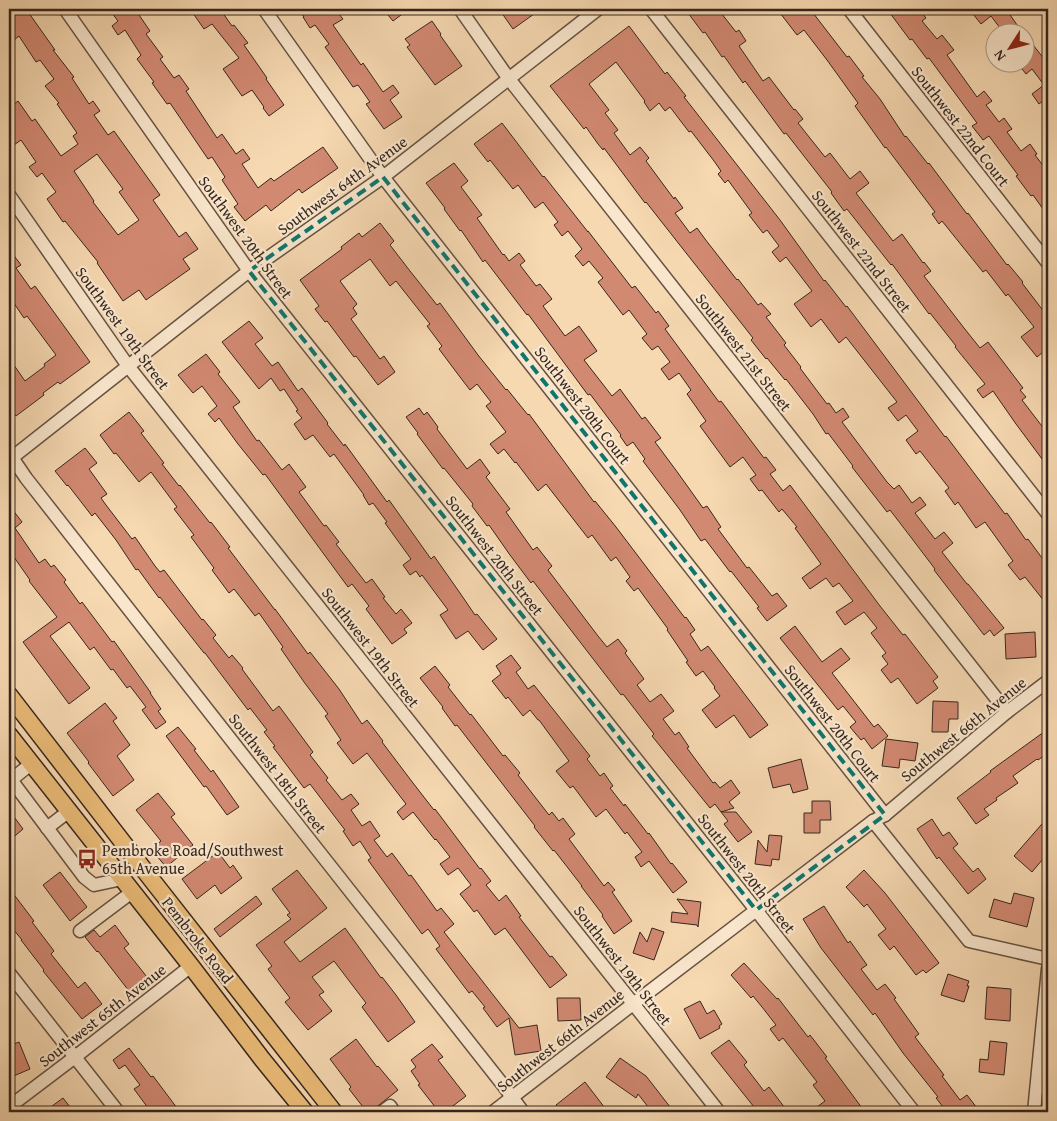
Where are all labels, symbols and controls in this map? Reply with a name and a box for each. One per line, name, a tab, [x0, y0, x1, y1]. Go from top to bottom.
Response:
north arrow	[984, 22, 1034, 72]
text: N	[988, 45, 1010, 65]
street label: Southwest 22nd Court	[906, 60, 1016, 192]
street label: Southwest 64th Avenue	[272, 129, 412, 241]
street label: Southwest 20th Street	[193, 170, 299, 304]
street label: Southwest 22nd Street	[806, 184, 918, 318]
street label: Southwest 19th Street	[70, 261, 176, 395]
street label: Southwest 21st Street	[690, 288, 798, 417]
street label: Southwest 20th Court	[529, 341, 637, 470]
street label: Southwest 20th Street	[440, 490, 550, 621]
street label: Southwest 19th Street	[316, 582, 426, 713]
street label: Southwest 20th Court	[779, 659, 887, 788]
street label: Southwest 66th Avenue	[895, 671, 1031, 787]
street label: Southwest 18th Street	[223, 708, 333, 839]
street label: Southwest 20th Street	[692, 808, 802, 939]
place label: Pembroke Road/Southwest 65th Avenue	[102, 838, 284, 880]
bus stop icon: Pembroke Road/Southwest 65th Avenue	[76, 848, 98, 870]
street label: Pembroke Road	[156, 892, 240, 989]
street label: Southwest 19th Street	[568, 900, 678, 1031]
street label: Southwest 65th Avenue	[33, 958, 171, 1072]
street label: Southwest 66th Avenue	[491, 983, 629, 1097]

